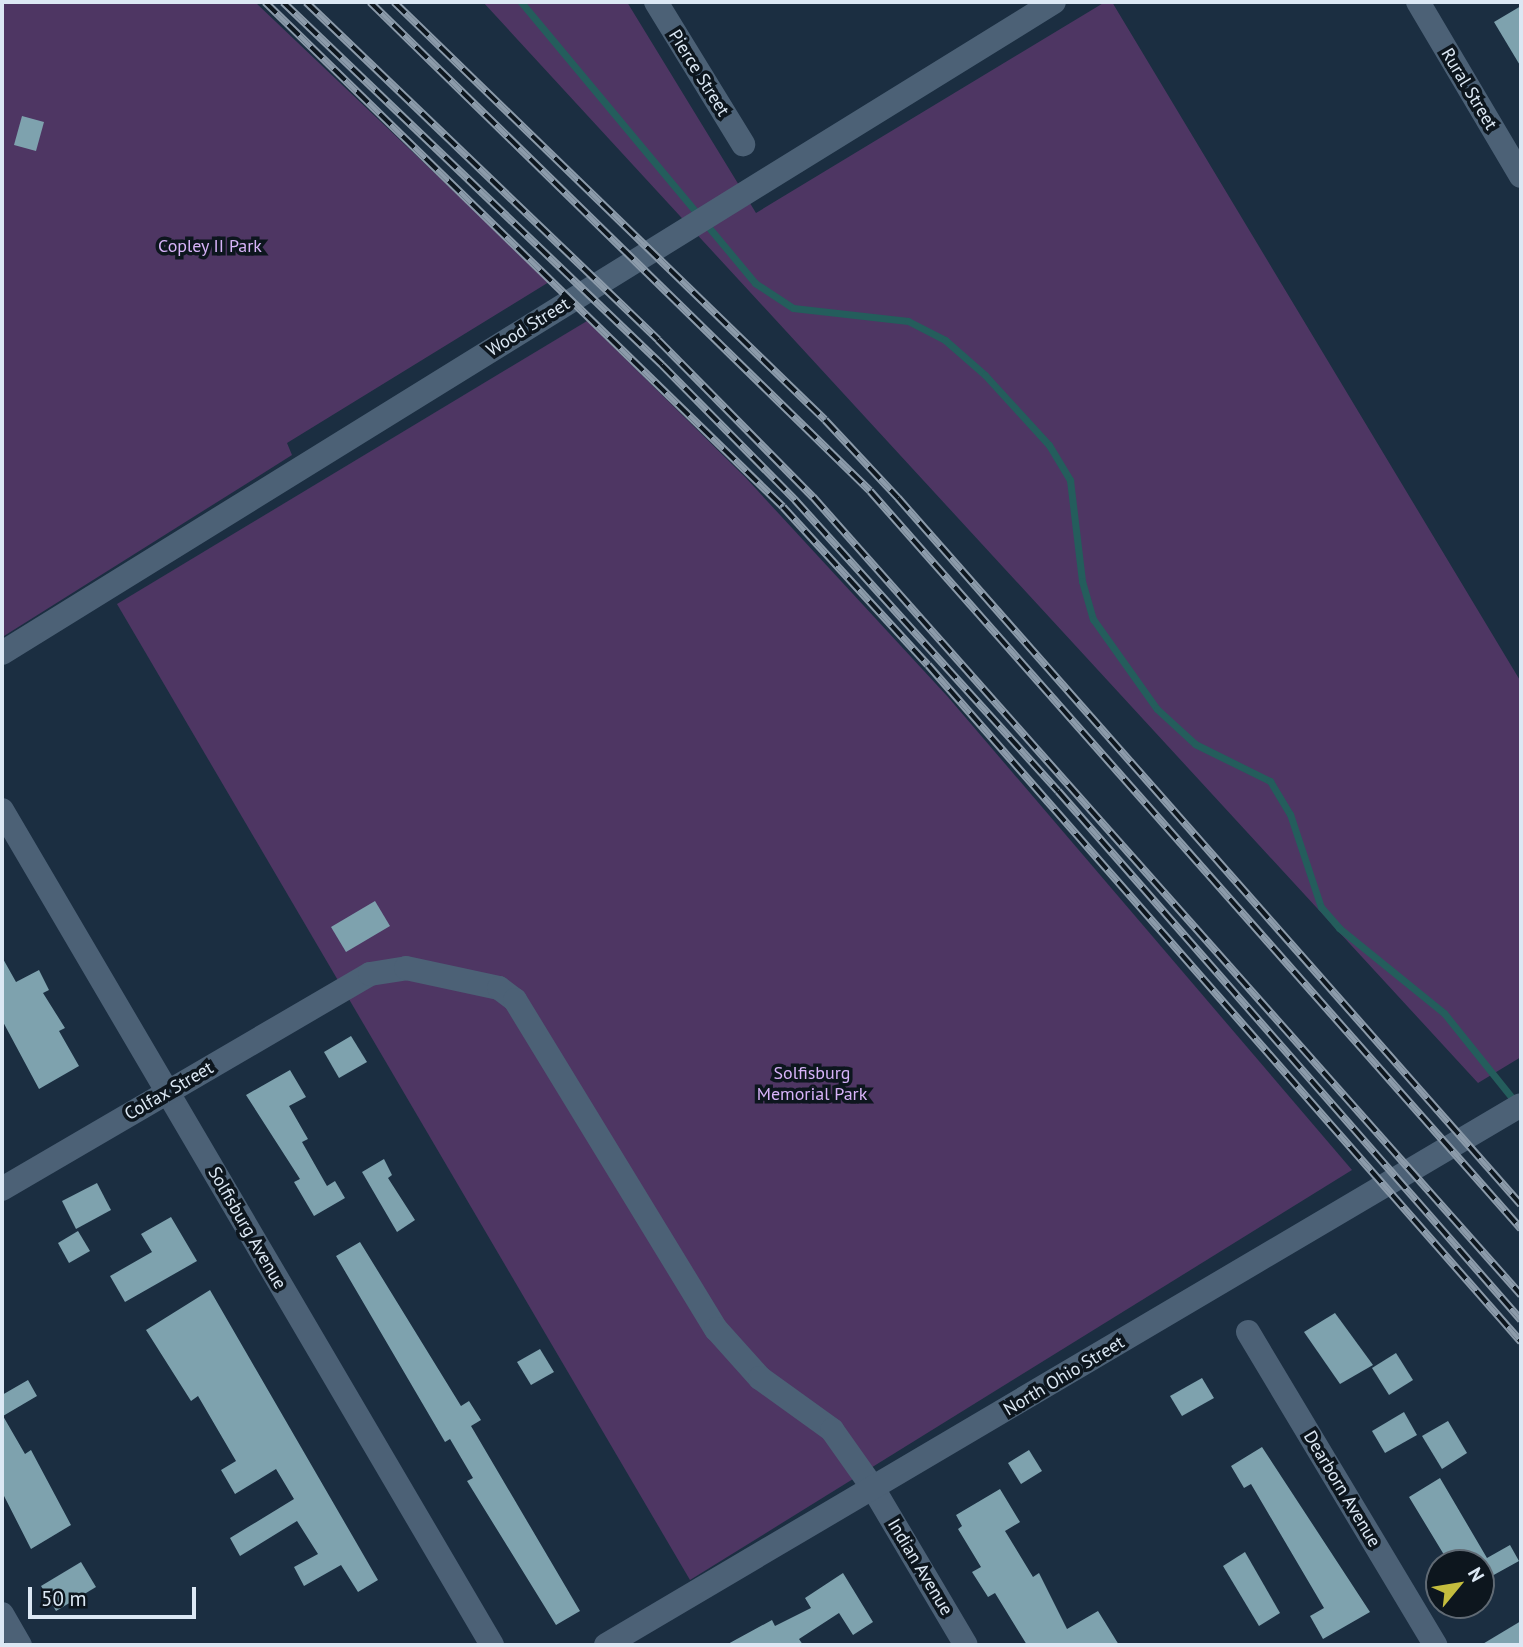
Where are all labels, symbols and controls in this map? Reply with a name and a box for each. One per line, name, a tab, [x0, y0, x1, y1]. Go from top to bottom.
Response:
street label: Pierce Street	[664, 26, 734, 120]
street label: Rural Street	[1436, 44, 1502, 134]
park label: Copley II Park	[158, 235, 262, 257]
street label: Wood Street	[482, 293, 574, 361]
street label: Colfax Street	[121, 1057, 217, 1125]
park label: Solfisburg Memorial Park	[757, 1063, 867, 1106]
street label: Solfisburg Avenue	[203, 1163, 291, 1293]
street label: North Ohio Street	[1000, 1332, 1128, 1420]
street label: Dearborn Avenue	[1299, 1427, 1385, 1551]
street label: Indian Avenue	[883, 1515, 957, 1619]
north arrow	[1425, 1549, 1495, 1619]
text: N	[1463, 1563, 1490, 1586]
scale bar	[32, 1574, 200, 1618]
text: 50 m	[41, 1585, 87, 1612]

